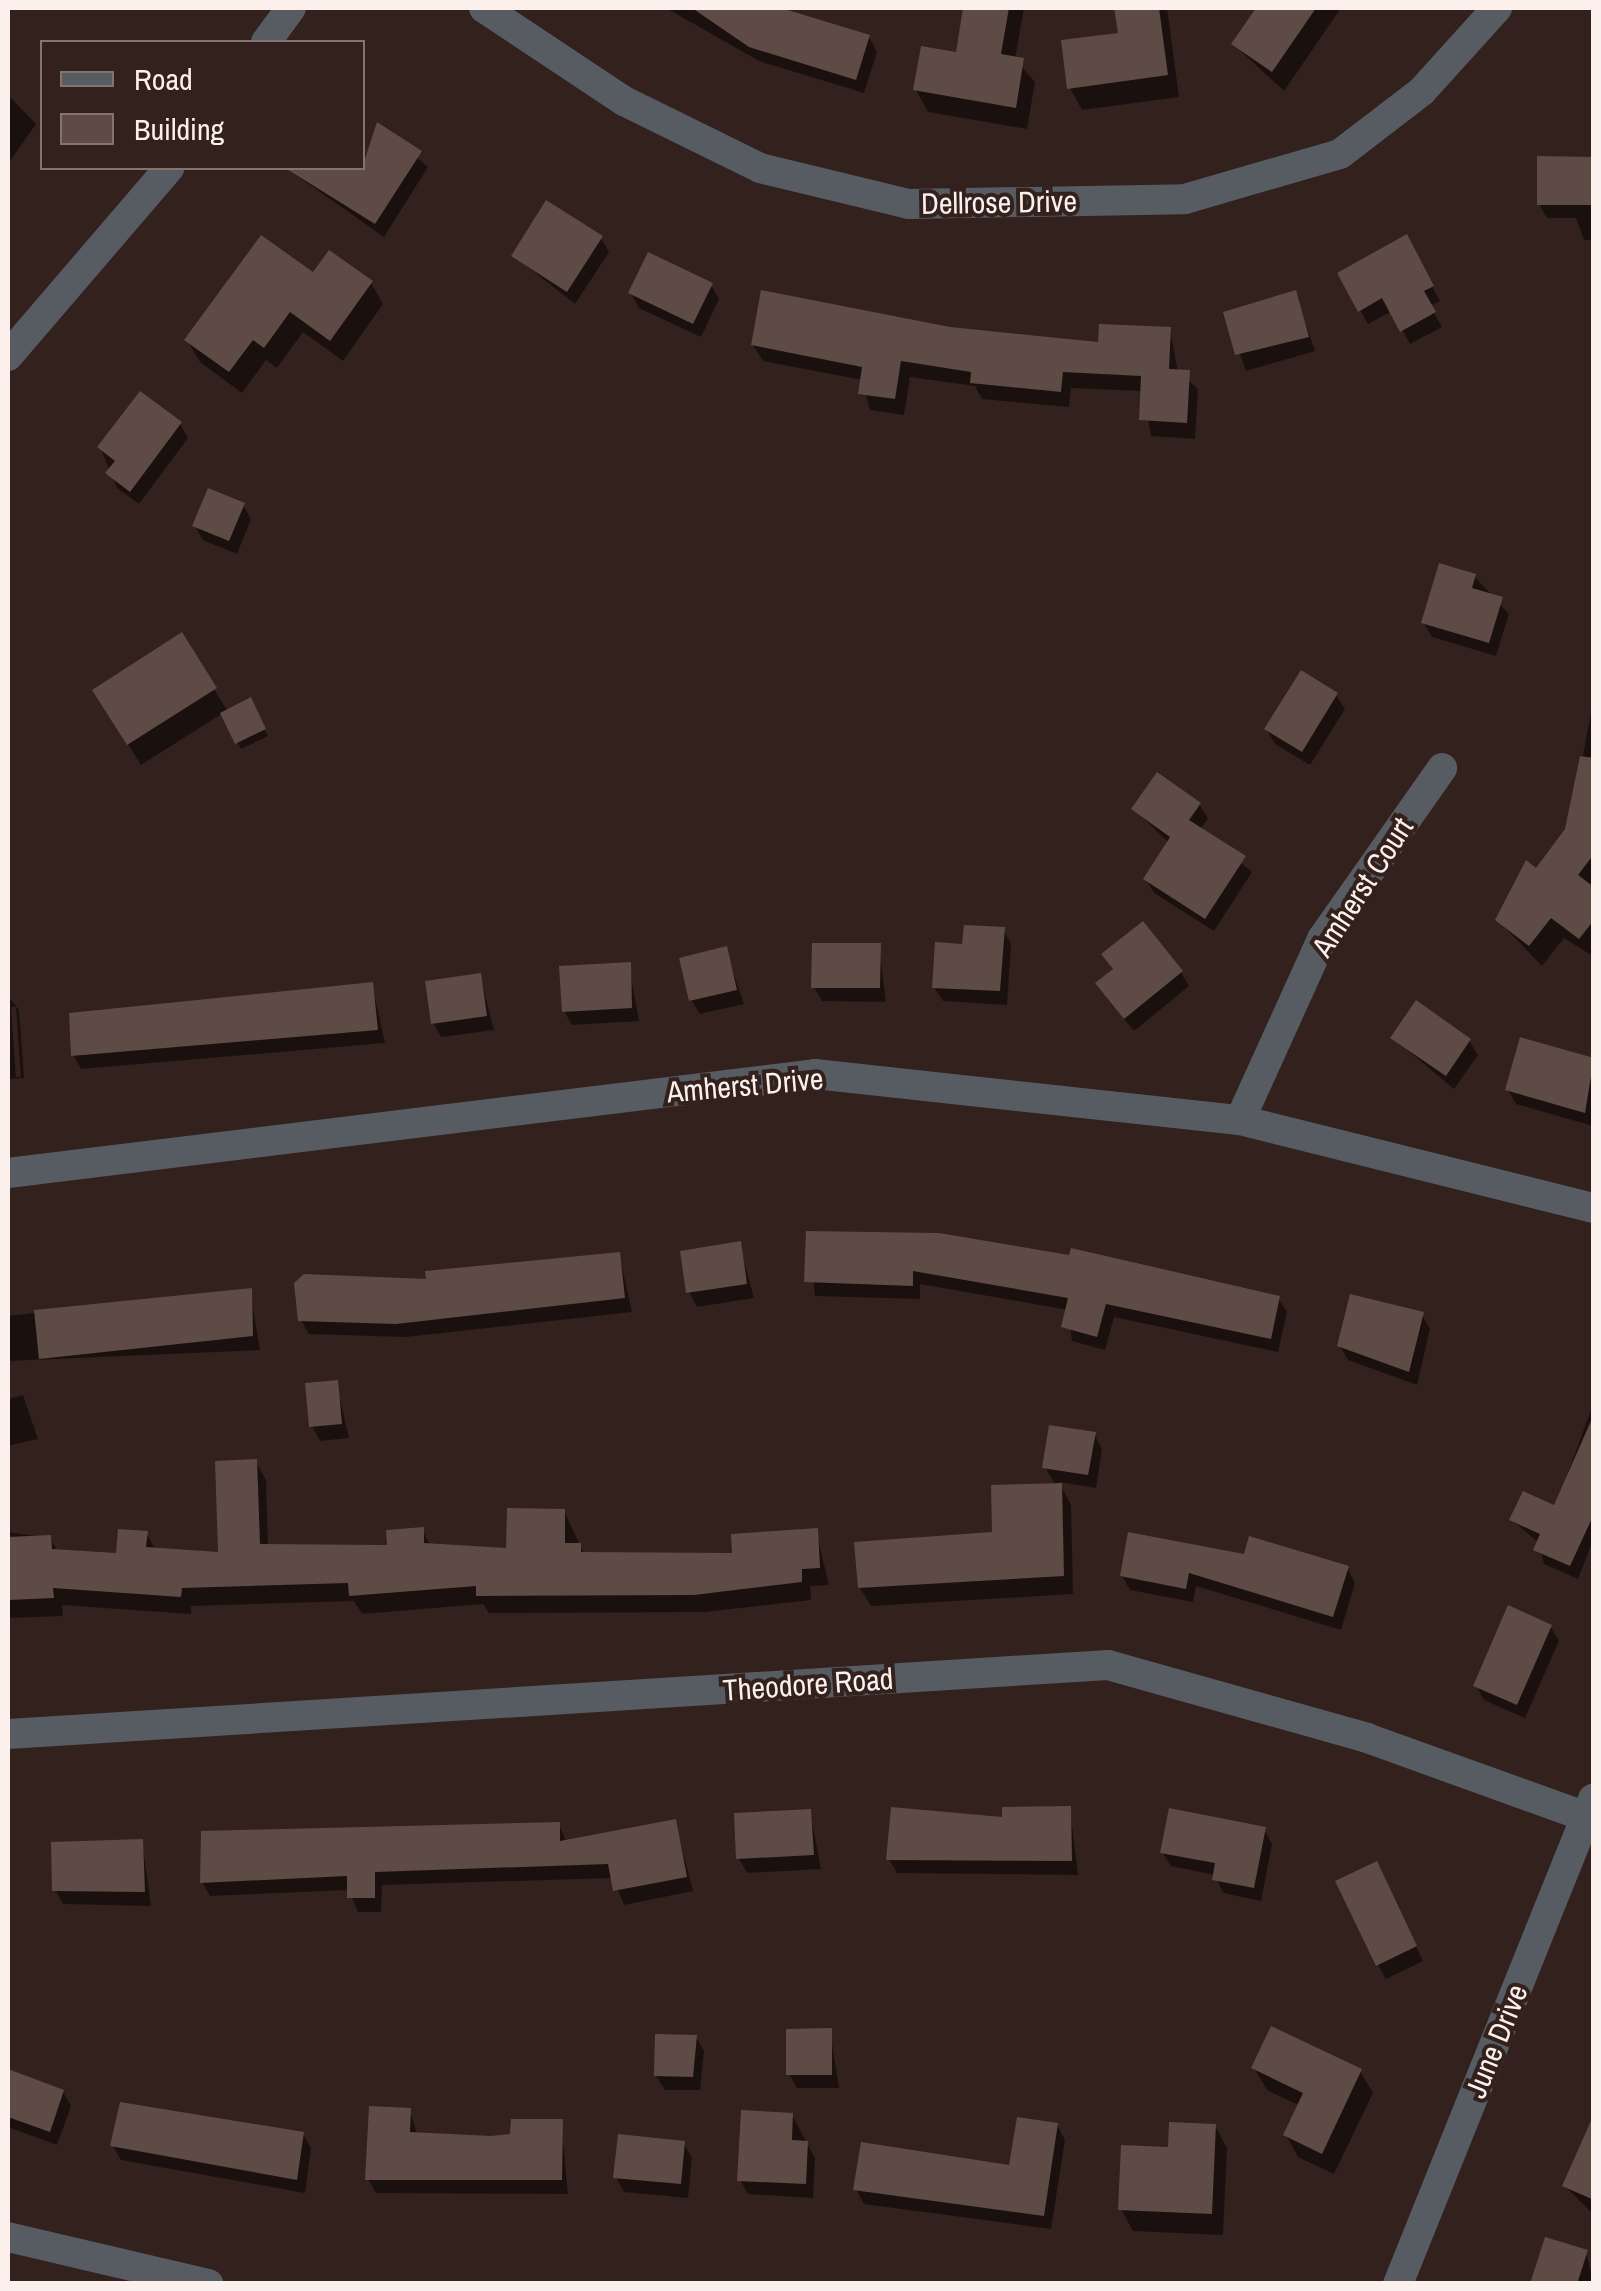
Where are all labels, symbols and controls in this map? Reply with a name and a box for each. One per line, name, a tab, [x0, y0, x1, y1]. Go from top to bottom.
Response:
legend	[40, 40, 365, 170]
text: Road	[134, 59, 193, 99]
text: Building	[134, 109, 224, 149]
street label: Dellrose Drive	[921, 183, 1077, 221]
street label: Amherst Court	[1304, 811, 1420, 963]
street label: Amherst Drive	[665, 1060, 825, 1110]
street label: Theodore Road	[721, 1660, 895, 1708]
street label: June Drive	[1457, 1979, 1535, 2103]

